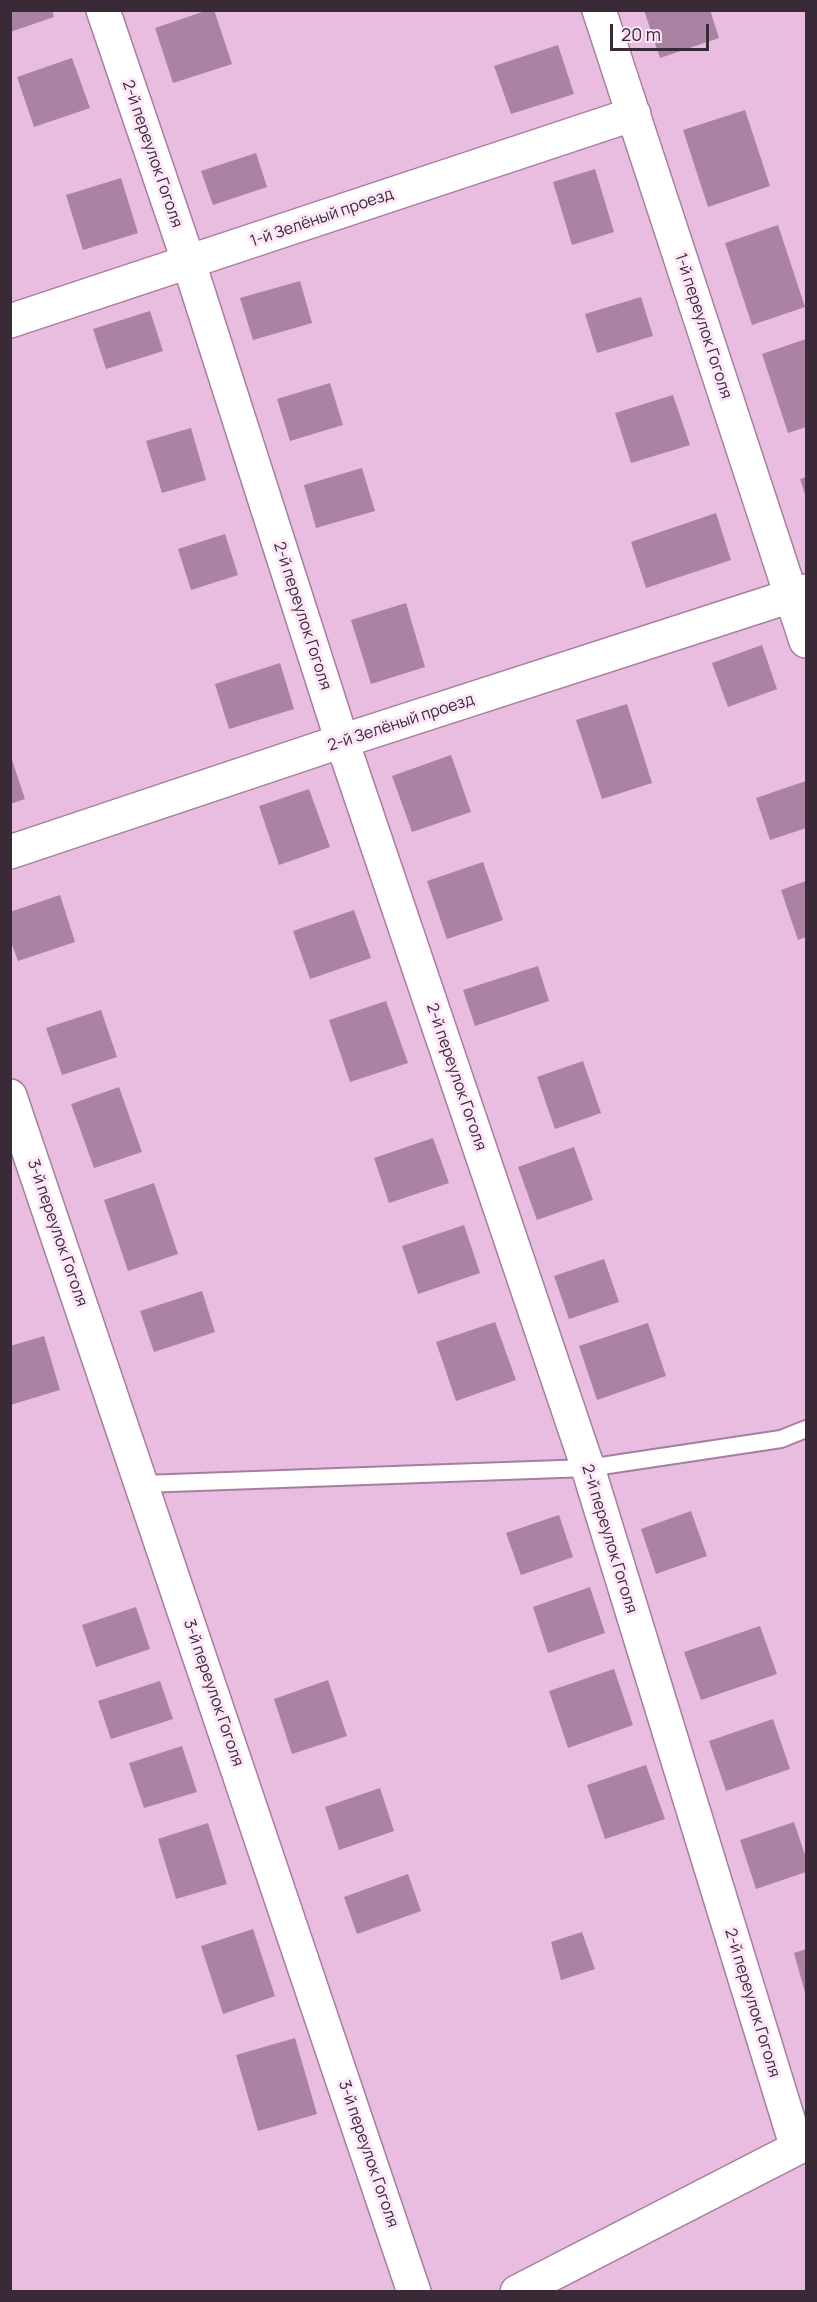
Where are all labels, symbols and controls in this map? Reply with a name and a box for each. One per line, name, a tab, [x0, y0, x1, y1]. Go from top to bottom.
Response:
scale bar	[613, 12, 712, 50]
text: 20 m	[621, 22, 661, 46]
street label: 2-й переулок Гоголя	[118, 78, 186, 230]
street label: 1-й Зелёный проезд	[248, 185, 396, 251]
street label: 1-й переулок Гоголя	[670, 251, 736, 401]
street label: 2-й переулок Гоголя	[269, 539, 335, 693]
street label: 2-й Зелёный проезд	[325, 690, 477, 756]
street label: 2-й переулок Гоголя	[422, 1001, 490, 1153]
street label: 3-й переулок Гоголя	[23, 1157, 91, 1309]
street label: 2-й переулок Гоголя	[577, 1462, 641, 1616]
street label: 3-й переулок Гоголя	[179, 1617, 247, 1769]
street label: 2-й переулок Гоголя	[720, 1926, 784, 2080]
street label: 3-й переулок Гоголя	[334, 2078, 402, 2230]

